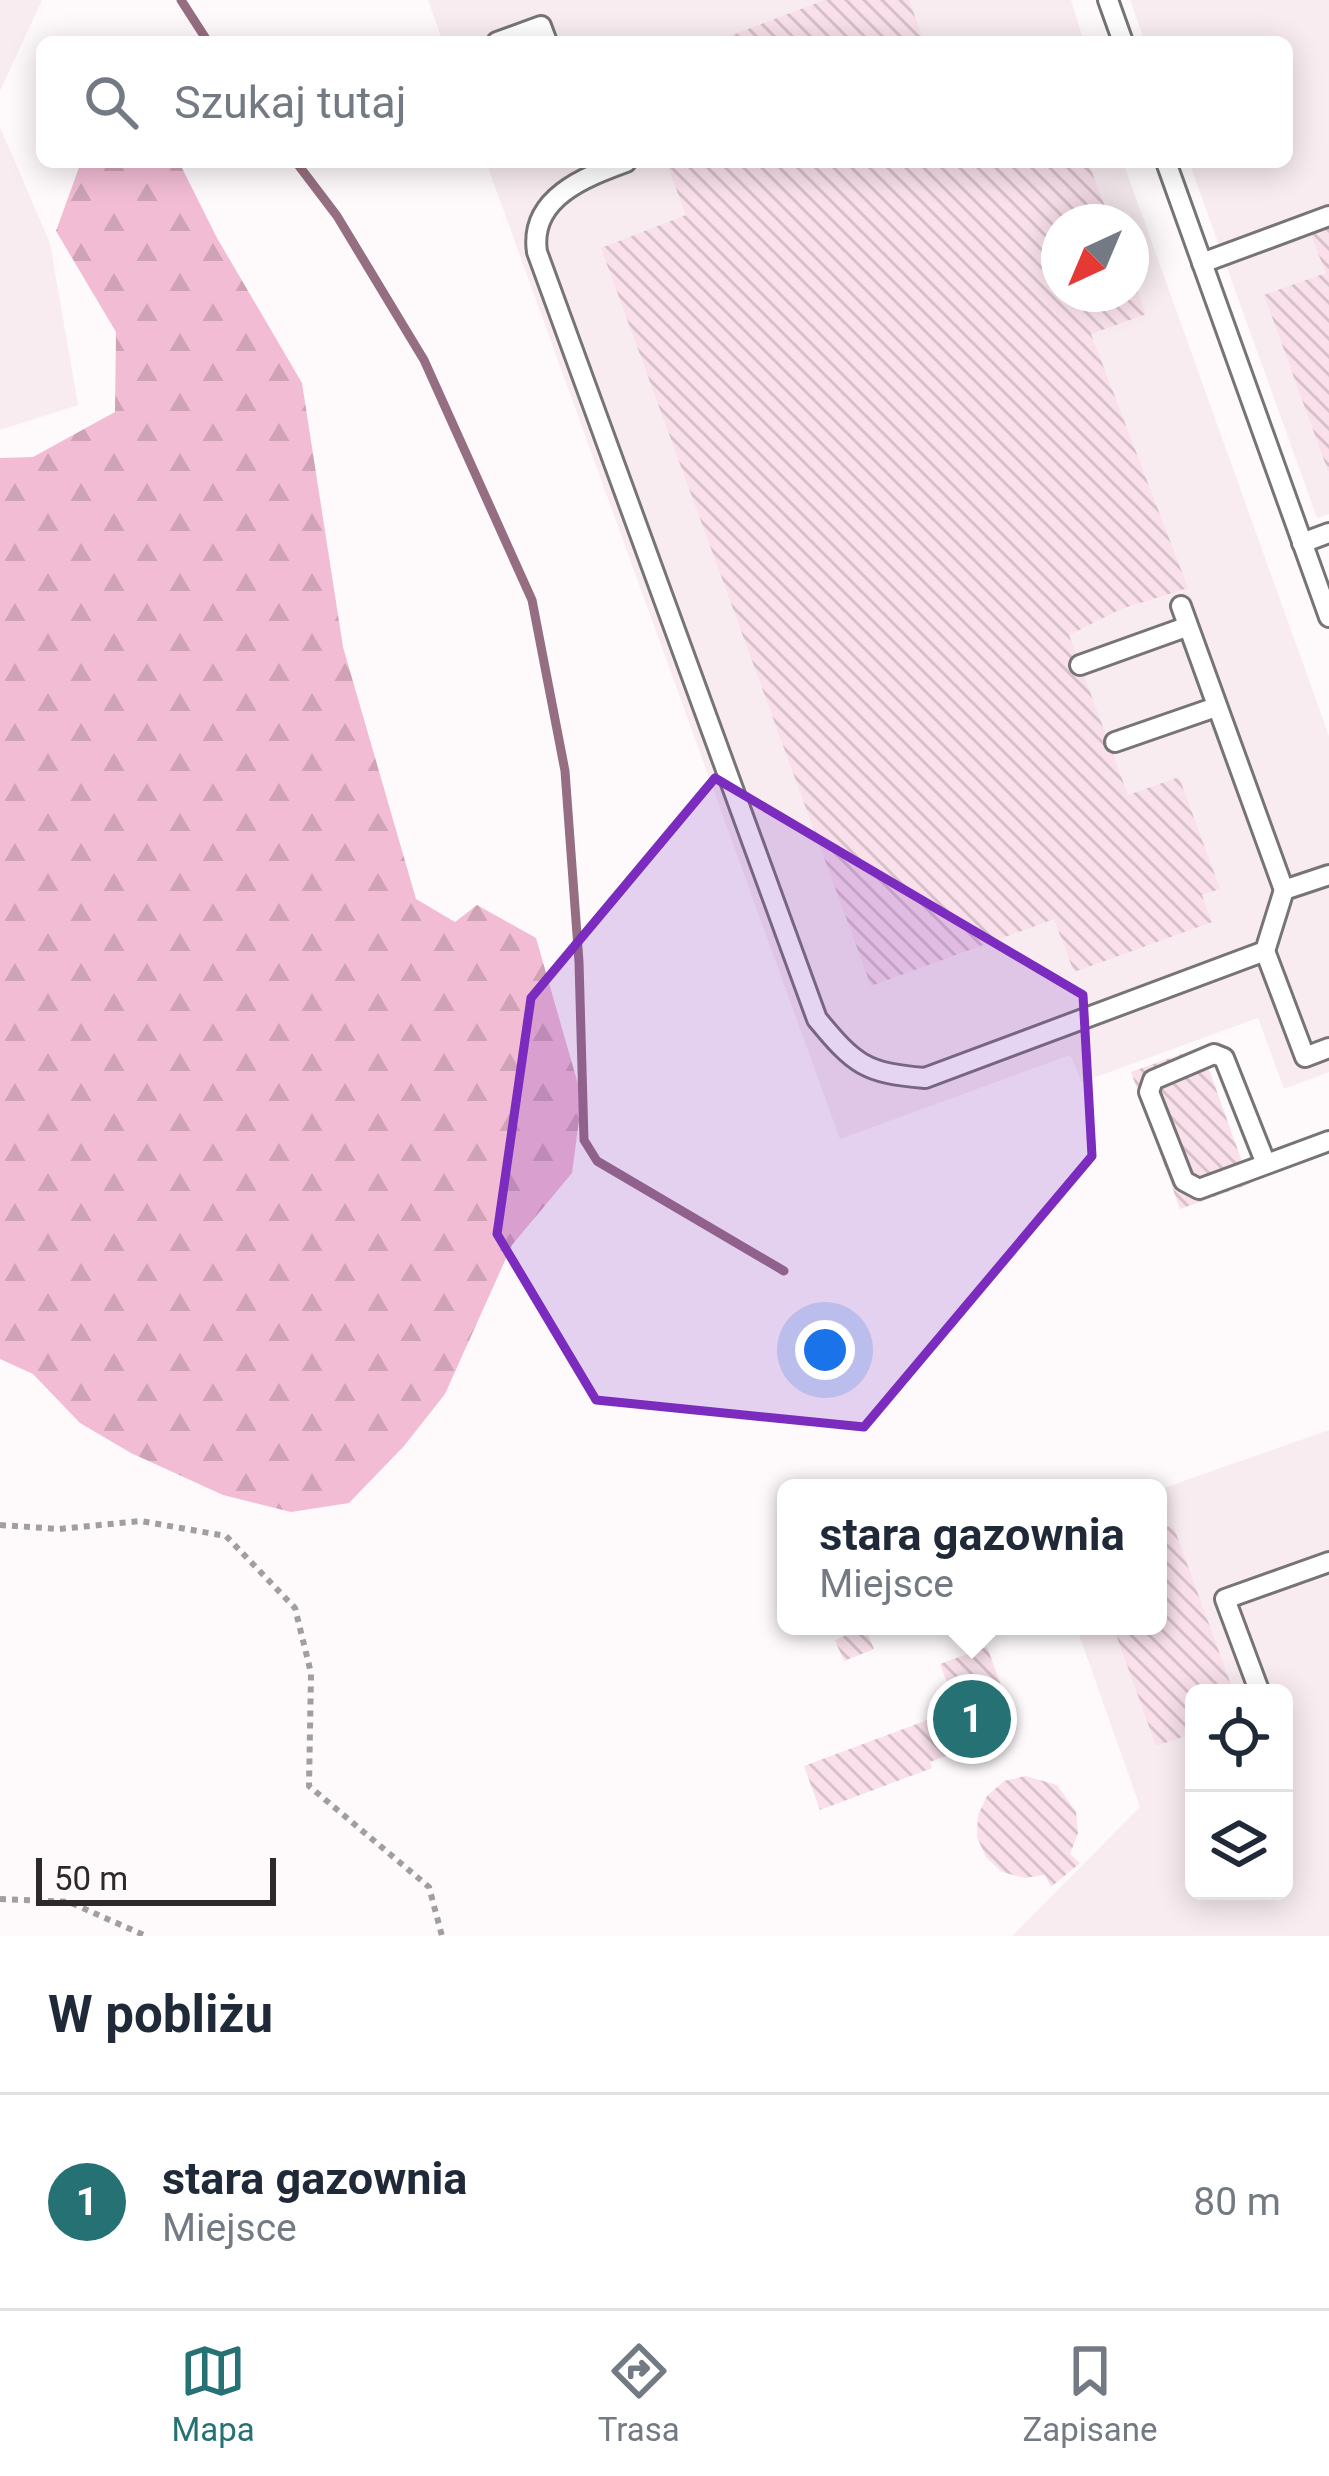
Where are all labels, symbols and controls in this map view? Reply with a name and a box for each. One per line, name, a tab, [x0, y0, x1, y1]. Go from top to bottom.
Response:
search box	[36, 36, 1293, 168]
icon: search	[78, 69, 144, 135]
text: Szukaj tutaj	[174, 76, 407, 129]
north arrow	[1041, 204, 1149, 312]
your location	[795, 1320, 855, 1380]
popup	[777, 1479, 1167, 1635]
text: stara gazownia	[819, 1508, 1125, 1561]
text: Miejsce	[819, 1561, 954, 1607]
pin: 1	[933, 1674, 1011, 1764]
map controls	[1185, 1684, 1293, 1900]
button: locate	[1185, 1684, 1293, 1792]
button: layers	[1185, 1792, 1293, 1900]
scale bar	[36, 1852, 276, 1905]
text: 50 m	[54, 1859, 128, 1898]
text: W pobliżu	[48, 1985, 273, 2044]
text: stara gazownia	[162, 2152, 467, 2205]
text: 1	[76, 2179, 98, 2225]
text: 80 m	[1193, 2179, 1281, 2225]
text: Miejsce	[162, 2205, 297, 2251]
tab: Mapa	[171, 2338, 255, 2449]
tab: Trasa	[598, 2338, 680, 2449]
tab: Zapisane	[1023, 2338, 1158, 2449]

